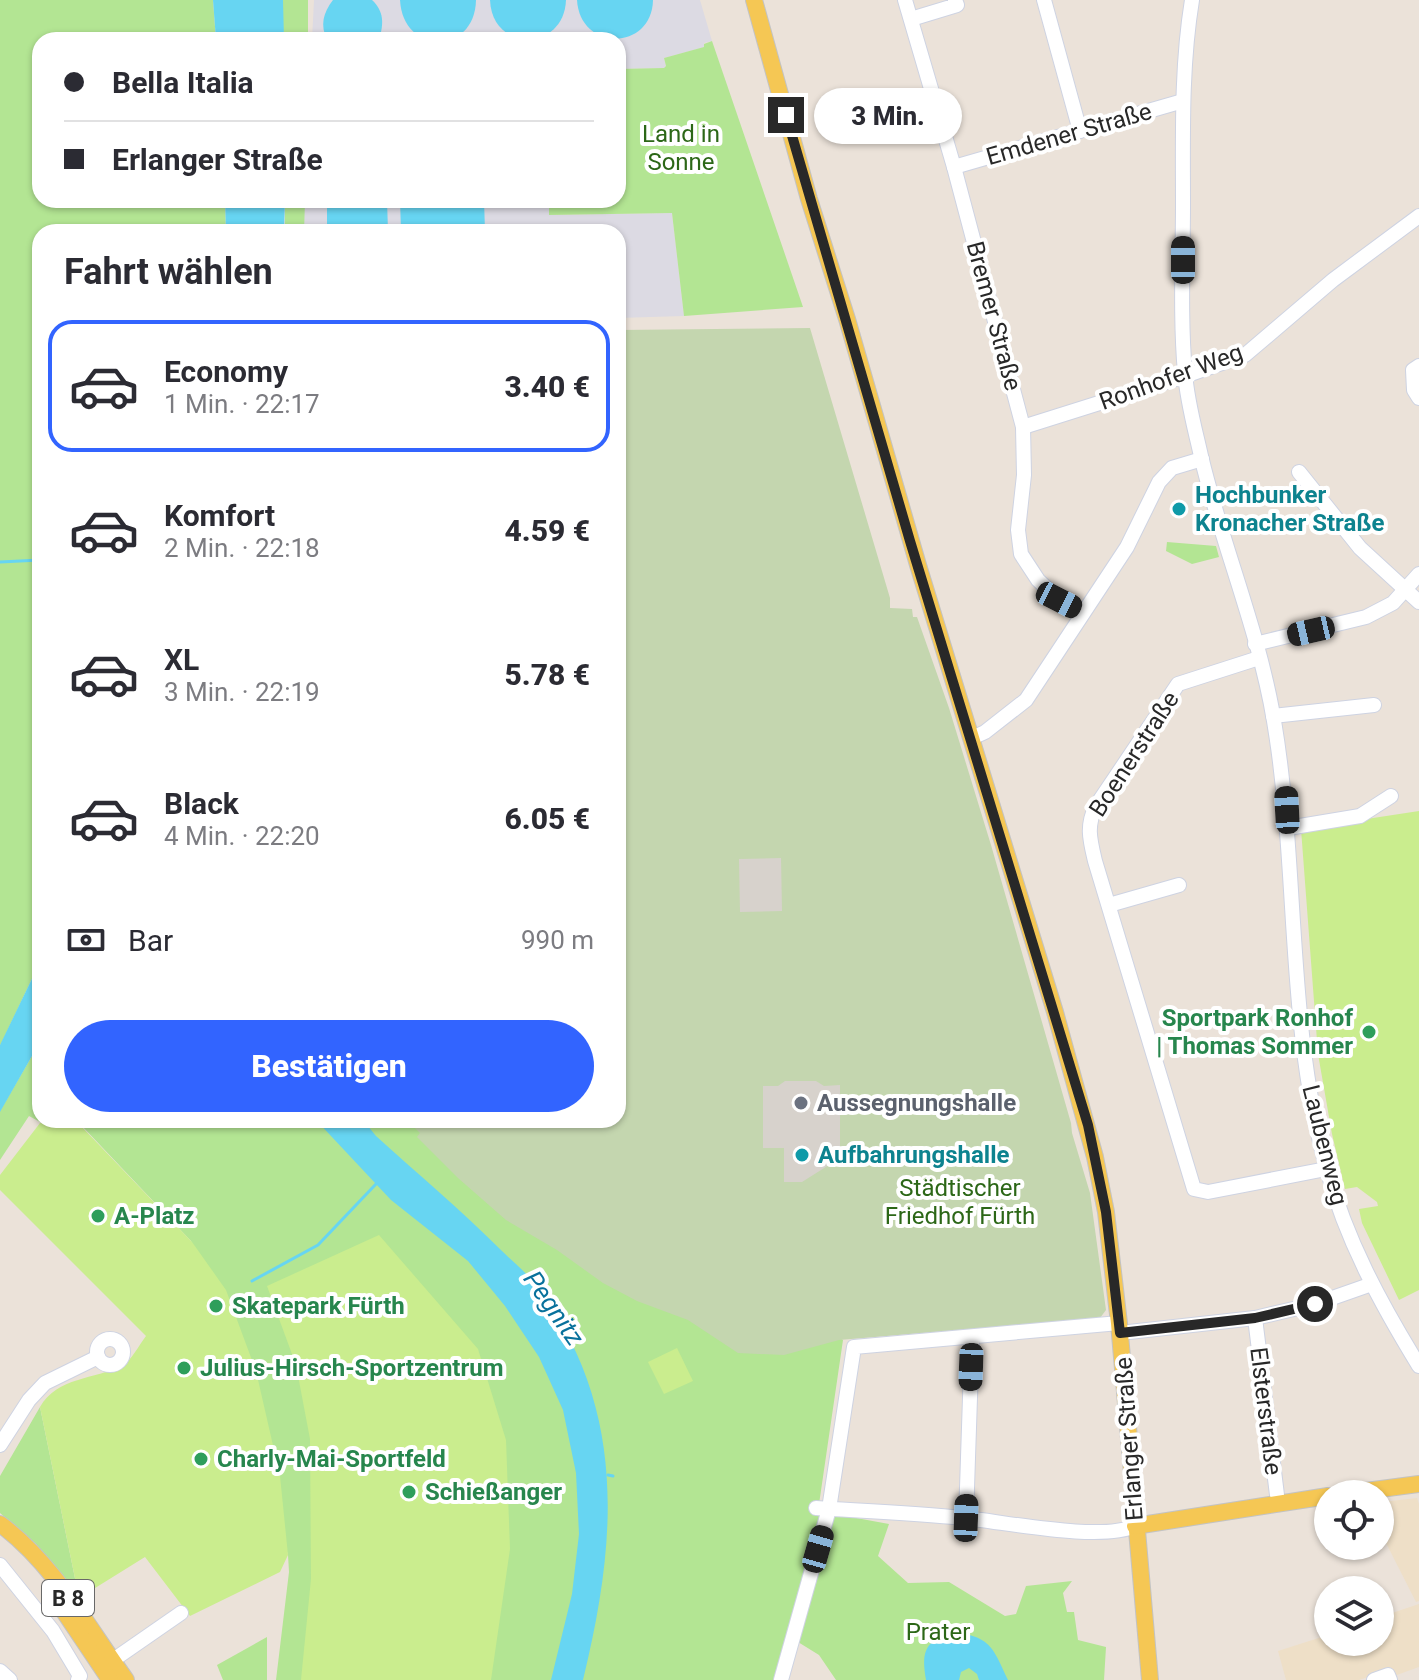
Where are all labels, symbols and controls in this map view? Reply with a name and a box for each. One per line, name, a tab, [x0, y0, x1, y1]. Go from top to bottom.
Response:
text: Bella Italia	[112, 65, 254, 100]
callout: 3 Min.	[814, 87, 962, 143]
route end	[768, 97, 804, 133]
street label: Emdener Straße	[983, 97, 1155, 171]
text: 3 Min.	[851, 101, 925, 131]
park label: Land in Sonne	[642, 120, 720, 176]
text: Erlanger Straße	[112, 142, 323, 177]
car	[1171, 236, 1195, 284]
street label: Bremer Straße	[961, 238, 1027, 394]
text: Fahrt wählen	[64, 251, 273, 293]
street label: Ronhofer Weg	[1095, 338, 1247, 416]
icon: car	[68, 350, 140, 422]
text: Economy	[164, 354, 288, 389]
text: 3.40 €	[504, 369, 590, 404]
text: 1 Min. · 22:17	[164, 389, 320, 419]
place label: Hochbunker Kronacher Straße	[1195, 481, 1384, 537]
icon: car	[68, 494, 140, 566]
text: Komfort	[164, 498, 275, 533]
marker: Hochbunker Kronacher Straße	[1170, 500, 1188, 518]
text: 4.59 €	[504, 513, 590, 548]
text: 2 Min. · 22:18	[164, 533, 320, 563]
car	[1032, 578, 1086, 622]
car	[1285, 614, 1337, 648]
icon: car	[68, 638, 140, 710]
text: XL	[164, 642, 199, 677]
text: 5.78 €	[504, 657, 590, 692]
text: 3 Min. · 22:19	[164, 677, 320, 707]
street label: Boenerstraße	[1083, 686, 1185, 822]
icon: car	[68, 782, 140, 854]
car	[1274, 785, 1300, 835]
text: Black	[164, 786, 239, 821]
text: 6.05 €	[504, 801, 590, 836]
text: 4 Min. · 22:20	[164, 821, 320, 851]
icon: cash	[64, 918, 108, 962]
text: Bar	[128, 923, 173, 958]
text: 990 m	[521, 925, 594, 955]
place label: Sportpark Ronhof | Thomas Sommer	[1156, 1004, 1353, 1060]
button: Bestätigen	[64, 1020, 594, 1112]
marker: Sportpark Ronhof | Thomas Sommer	[1360, 1023, 1378, 1041]
street label: Laubenweg	[1297, 1082, 1353, 1208]
place label: Aussegnungshalle	[817, 1089, 1016, 1117]
marker: Aussegnungshalle	[792, 1094, 810, 1112]
place label: Aufbahrungshalle	[818, 1141, 1010, 1169]
marker: Aufbahrungshalle	[793, 1146, 811, 1164]
park label: Städtischer Friedhof Fürth	[885, 1174, 1035, 1230]
place label: A-Platz	[114, 1202, 195, 1230]
marker: A-Platz	[89, 1207, 107, 1225]
water label: Pegnitz	[518, 1265, 591, 1351]
route start	[1297, 1286, 1333, 1322]
place label: Skatepark Fürth	[232, 1292, 405, 1320]
marker: Skatepark Fürth	[207, 1297, 225, 1315]
car	[958, 1343, 984, 1391]
street label: Elsterstraße	[1244, 1346, 1288, 1476]
place label: Julius-Hirsch-Sportzentrum	[200, 1354, 504, 1382]
street label: Erlanger Straße	[1109, 1356, 1149, 1522]
marker: Julius-Hirsch-Sportzentrum	[175, 1359, 193, 1377]
place label: Charly-Mai-Sportfeld	[217, 1445, 446, 1473]
marker: Charly-Mai-Sportfeld	[192, 1450, 210, 1468]
place label: Schießanger	[425, 1478, 562, 1506]
map controls	[1314, 1480, 1394, 1656]
button: locate	[1314, 1480, 1394, 1560]
marker: Schießanger	[400, 1483, 418, 1501]
car	[953, 1494, 979, 1542]
car	[800, 1523, 836, 1575]
button: layers	[1314, 1576, 1394, 1656]
road number: B 8	[42, 1580, 94, 1616]
park label: Prater	[906, 1618, 970, 1646]

